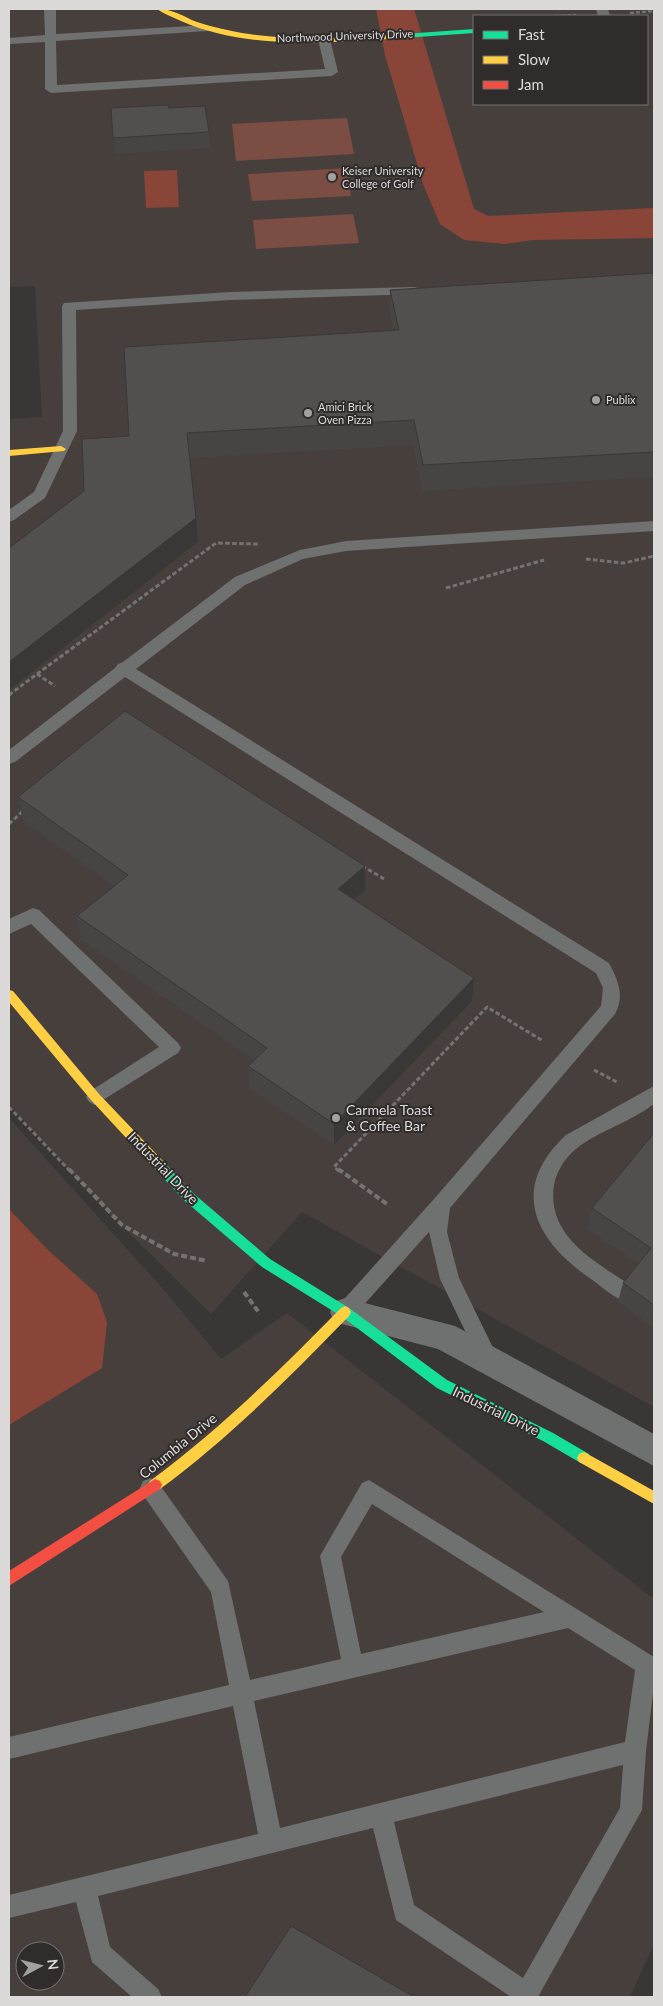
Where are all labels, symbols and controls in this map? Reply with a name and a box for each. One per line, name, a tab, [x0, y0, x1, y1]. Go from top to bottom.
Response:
legend	[473, 15, 648, 105]
text: Fast	[518, 25, 545, 43]
street label: Northwood University Drive	[277, 27, 414, 44]
text: Slow	[518, 50, 550, 68]
text: Jam	[518, 75, 544, 93]
place label: Keiser University College of Golf	[342, 164, 424, 190]
marker: Keiser University College of Golf	[326, 171, 338, 183]
place label: Publix	[606, 393, 636, 406]
marker: Publix	[590, 394, 602, 406]
place label: Amici Brick Oven Pizza	[318, 400, 373, 426]
marker: Amici Brick Oven Pizza	[302, 407, 314, 419]
place label: Carmela Toast & Coffee Bar	[346, 1101, 432, 1134]
marker: Carmela Toast & Coffee Bar	[330, 1112, 342, 1124]
street label: Industrial Drive	[125, 1128, 202, 1207]
street label: Industrial Drive	[450, 1382, 542, 1439]
street label: Columbia Drive	[135, 1409, 220, 1482]
north arrow	[15, 1941, 65, 1991]
text: N	[44, 1958, 62, 1971]

